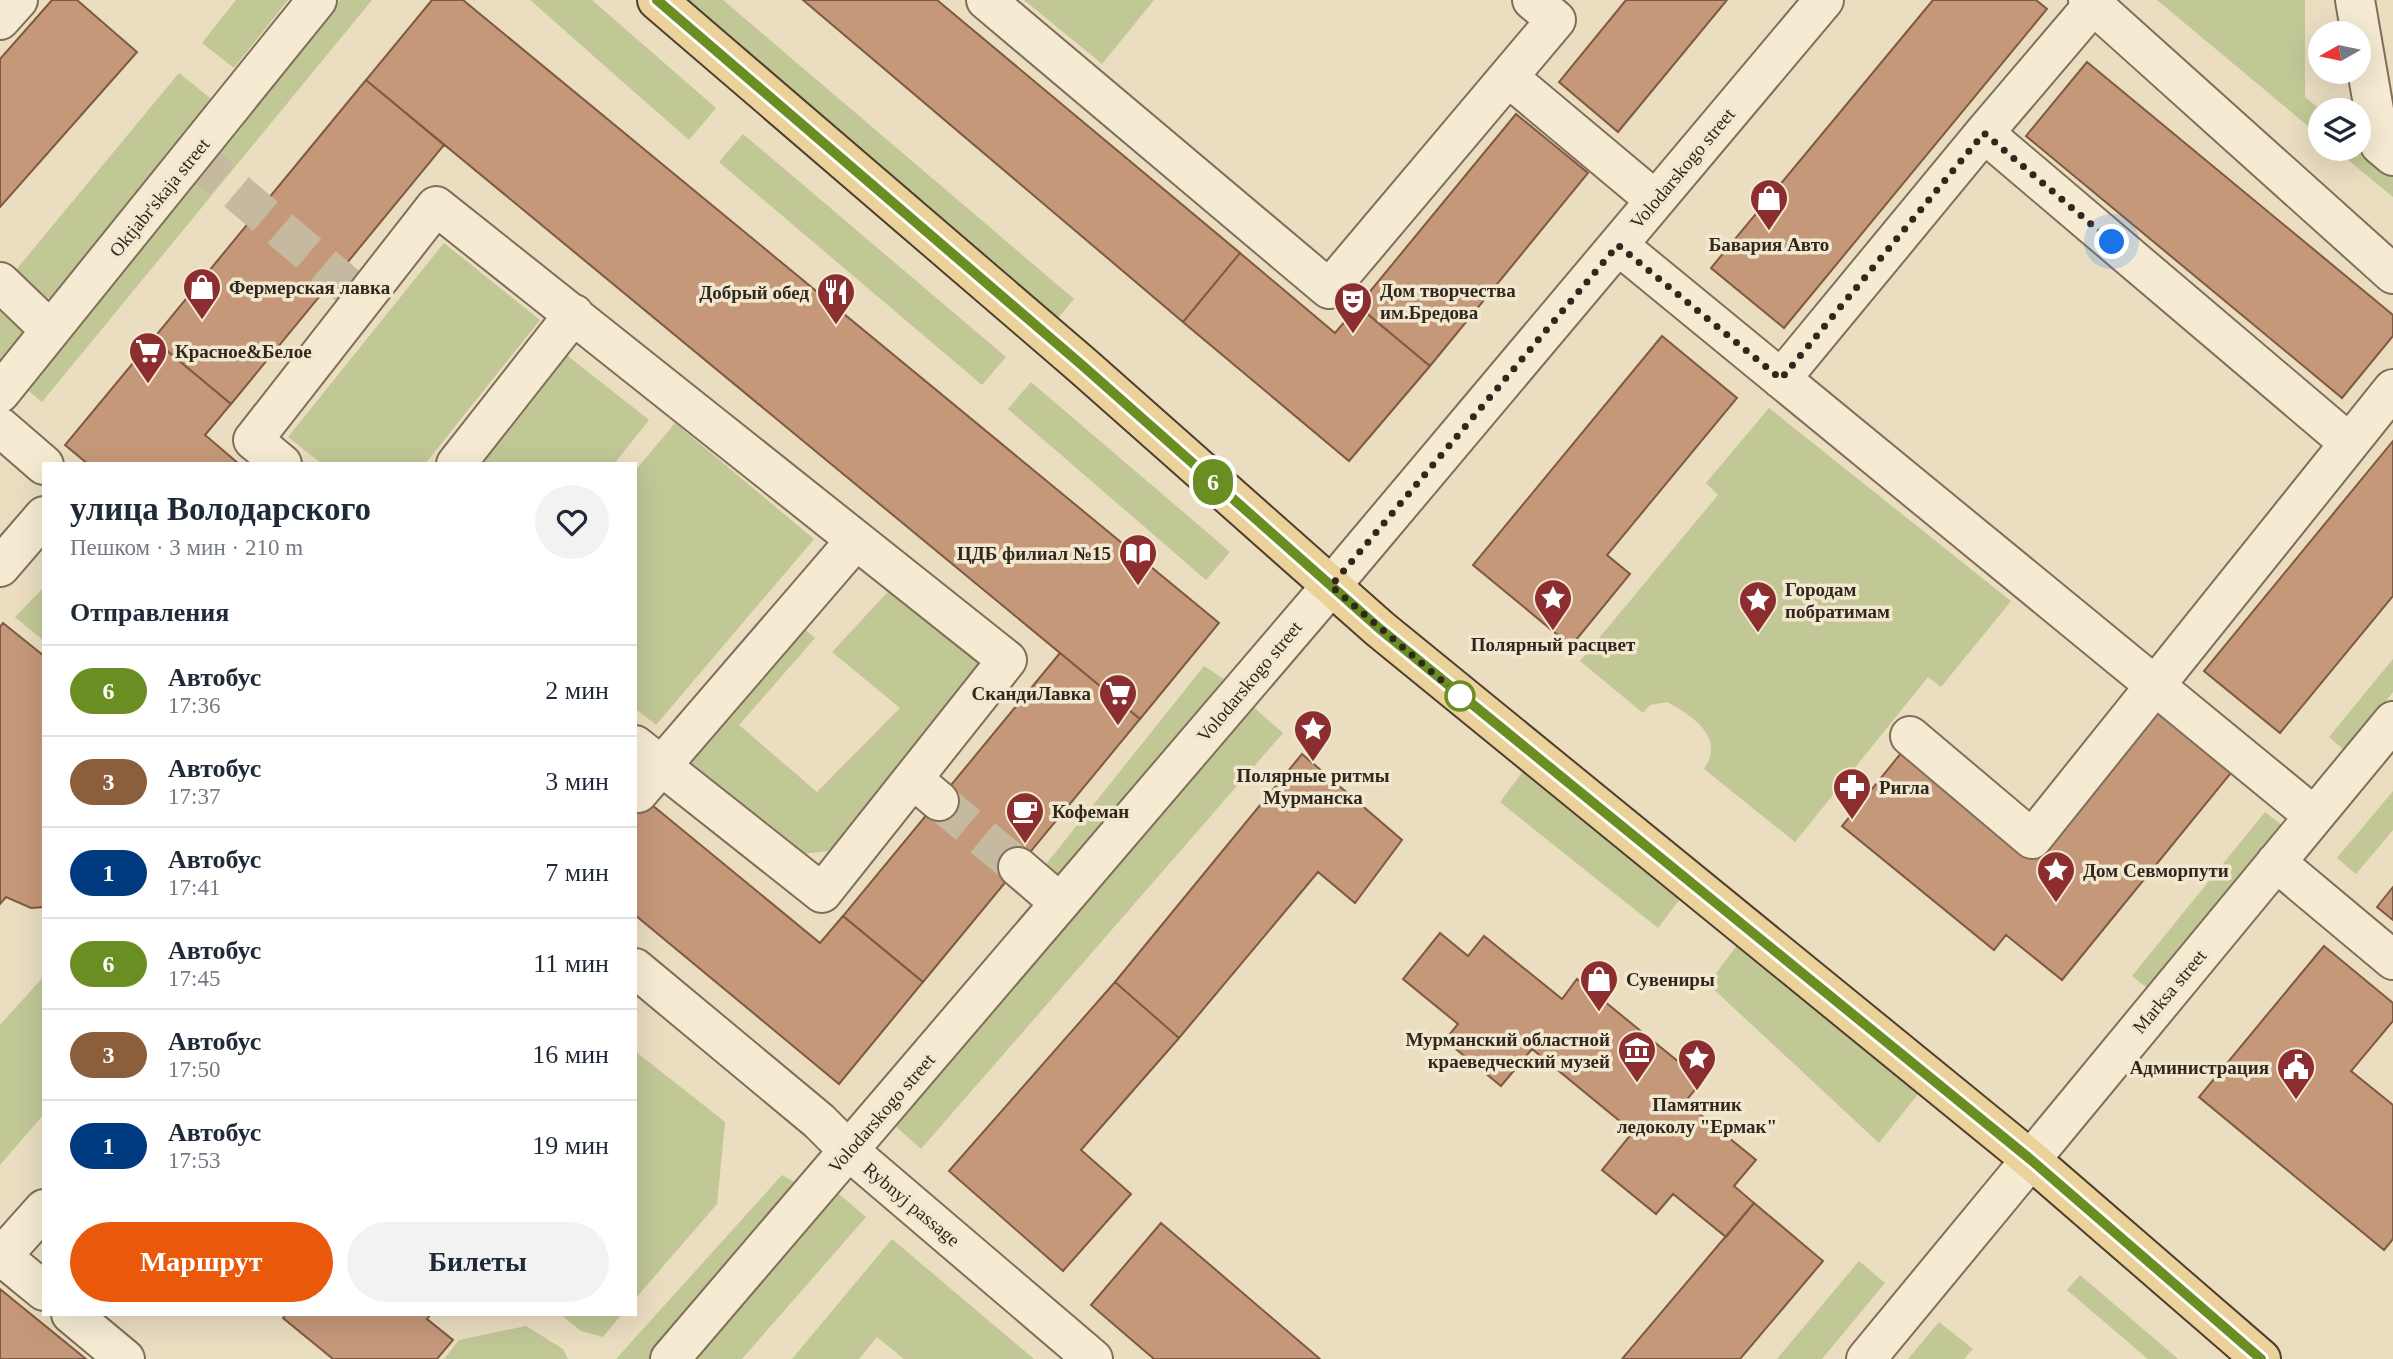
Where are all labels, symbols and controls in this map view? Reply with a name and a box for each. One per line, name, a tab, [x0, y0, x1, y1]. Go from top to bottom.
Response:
north arrow	[2308, 21, 2371, 84]
map controls	[2308, 21, 2371, 161]
button: layers	[2308, 98, 2371, 161]
street label: Volodarskogo street	[1626, 103, 1739, 233]
street label: Oktjabr'skaja street	[105, 133, 214, 261]
shop icon: Бавария Авто	[1748, 177, 1790, 232]
your location	[2094, 224, 2129, 259]
place label: Бавария Авто	[1709, 234, 1829, 255]
shop icon: Фермерская лавка	[181, 266, 223, 321]
restaurant icon: Добрый обед	[815, 271, 857, 326]
place label: Фермерская лавка	[229, 277, 391, 298]
theatre icon: Дом творчества им.Бредова	[1332, 280, 1374, 335]
place label: Дом творчества им.Бредова	[1380, 280, 1516, 323]
place label: Добрый обед	[699, 282, 809, 303]
supermarket icon: Красное&Белое	[127, 330, 169, 385]
place label: Красное&Белое	[175, 341, 312, 362]
line badge: 6	[1190, 459, 1236, 505]
text: 6	[1207, 469, 1219, 495]
button: heart	[535, 485, 609, 559]
text: улица Володарского	[70, 491, 371, 527]
library icon: ЦДБ филиал №15	[1117, 532, 1159, 587]
text: Пешком · 3 мин · 210 m	[70, 535, 303, 560]
place label: ЦДБ филиал №15	[957, 543, 1111, 564]
place icon: Полярный расцвет	[1532, 577, 1574, 632]
place icon: Городам побратимам	[1737, 579, 1779, 634]
place label: Городам побратимам	[1785, 579, 1890, 622]
text: Отправления	[70, 598, 229, 627]
street label: Volodarskogo street	[1193, 616, 1306, 746]
place label: Полярный расцвет	[1471, 634, 1636, 655]
text: Автобус	[168, 663, 261, 692]
supermarket icon: СкандиЛавка	[1097, 672, 1139, 727]
text: 2 мин	[545, 676, 609, 705]
text: 6	[103, 678, 115, 704]
unlabelled marker	[1445, 681, 1475, 711]
place label: СкандиЛавка	[972, 683, 1091, 704]
text: 17:36	[168, 693, 220, 718]
place icon: Полярные ритмы Мурманска	[1292, 708, 1334, 763]
text: Автобус	[168, 754, 261, 783]
place label: Полярные ритмы Мурманска	[1236, 765, 1390, 808]
pharmacy icon: Ригла	[1831, 766, 1873, 821]
text: 3 мин	[545, 767, 609, 796]
text: 3	[103, 769, 115, 795]
place label: Ригла	[1879, 777, 1930, 798]
text: 17:37	[168, 784, 220, 809]
cafe icon: Кофеман	[1004, 790, 1046, 845]
place label: Кофеман	[1052, 801, 1129, 822]
text: Автобус	[168, 845, 261, 874]
place icon: Дом Севморпути	[2035, 849, 2077, 904]
text: 7 мин	[545, 858, 609, 887]
text: 1	[103, 860, 115, 886]
place label: Дом Севморпути	[2083, 860, 2229, 881]
text: 17:41	[168, 875, 220, 900]
text: Автобус	[168, 936, 261, 965]
street label: Marksa street	[2128, 945, 2211, 1037]
text: 11 мин	[533, 949, 609, 978]
text: 6	[103, 951, 115, 977]
shop icon: Сувениры	[1578, 958, 1620, 1013]
text: 17:45	[168, 966, 220, 991]
place label: Сувениры	[1626, 969, 1715, 990]
text: Автобус	[168, 1027, 261, 1056]
place label: Мурманский областной краеведческий музей	[1405, 1029, 1610, 1072]
museum icon: Мурманский областной краеведческий музей	[1616, 1029, 1658, 1084]
place icon: Памятник ледоколу "Ермак"	[1676, 1037, 1718, 1092]
text: 16 мин	[532, 1040, 609, 1069]
text: 3	[103, 1042, 115, 1068]
public building icon: Администрация	[2275, 1046, 2317, 1101]
street label: Volodarskogo street	[824, 1049, 939, 1177]
text: 17:50	[168, 1057, 220, 1082]
place label: Администрация	[2130, 1057, 2269, 1078]
place label: Памятник ледоколу "Ермак"	[1617, 1094, 1777, 1137]
text: Автобус	[168, 1118, 261, 1147]
text: 19 мин	[532, 1131, 609, 1160]
text: 1	[103, 1133, 115, 1159]
text: 17:53	[168, 1148, 220, 1173]
street label: Rybnyj passage	[859, 1158, 964, 1251]
button: Маршрут	[70, 1222, 333, 1302]
button: Билеты	[347, 1222, 609, 1302]

